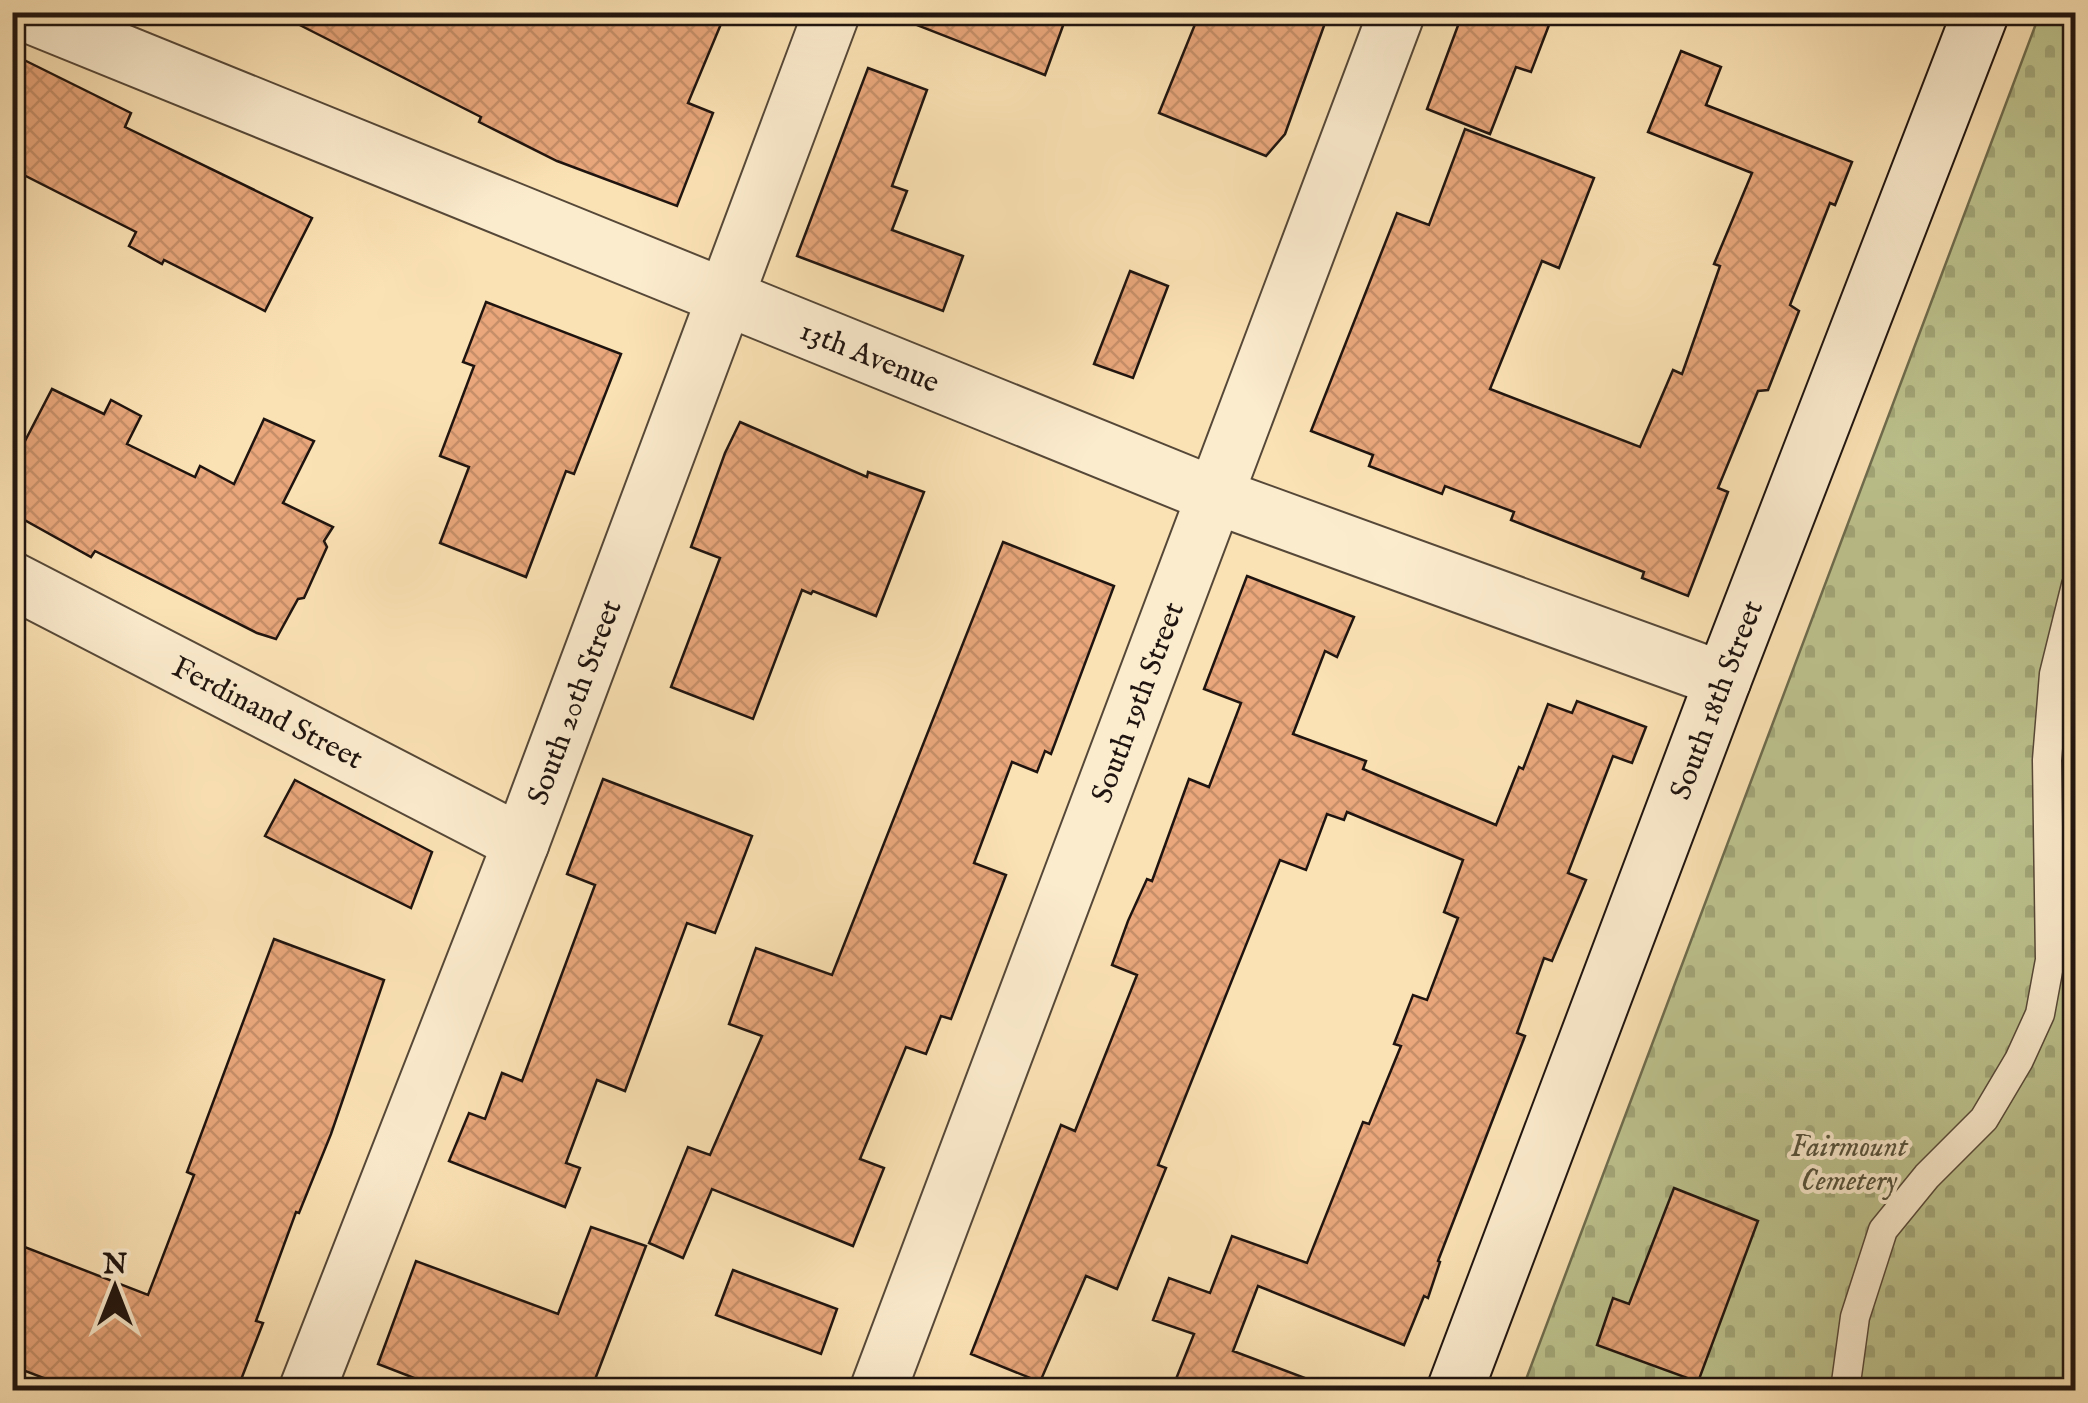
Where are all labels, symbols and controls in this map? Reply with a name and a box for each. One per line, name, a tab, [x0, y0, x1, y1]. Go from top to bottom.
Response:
street label: 13th Avenue	[794, 312, 944, 403]
street label: South 20th Street	[520, 595, 631, 810]
street label: South 18th Street	[1663, 595, 1773, 805]
street label: South 19th Street	[1084, 597, 1194, 809]
street label: Ferdinand Street	[165, 649, 369, 779]
park label: Fairmount Cemetery	[1790, 1129, 1909, 1201]
north arrow	[65, 1238, 165, 1338]
text: N	[102, 1248, 127, 1283]

